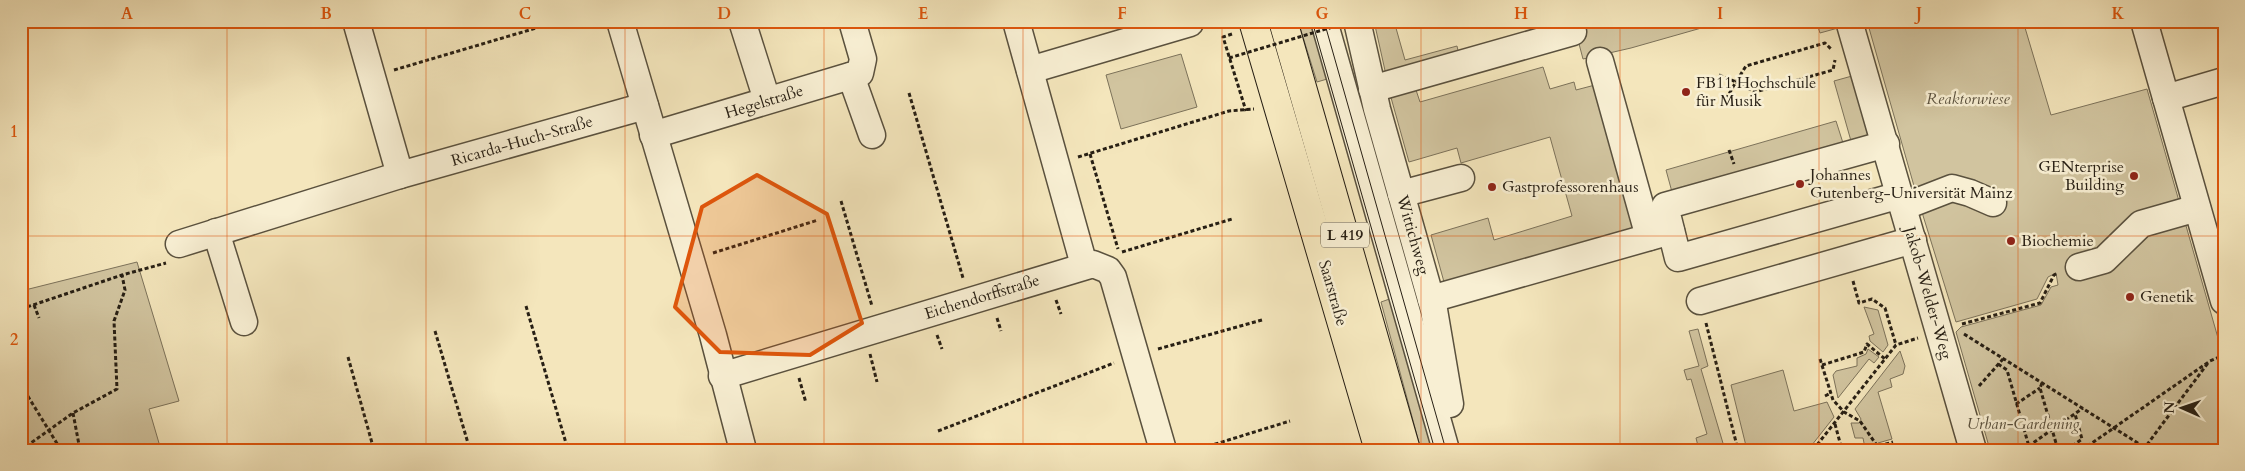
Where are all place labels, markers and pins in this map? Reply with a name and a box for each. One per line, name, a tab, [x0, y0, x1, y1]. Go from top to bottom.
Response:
place label: FB11 Hochschule für Musik	[1696, 72, 1816, 112]
marker: FB11 Hochschule für Musik	[1680, 86, 1692, 98]
place label: GENterprise Building	[2038, 156, 2124, 196]
place label: Johannes Gutenberg-Universität Mainz	[1808, 164, 2013, 204]
marker: GENterprise Building	[2128, 170, 2140, 182]
place label: Gastprofessorenhaus	[1502, 176, 1639, 198]
marker: Johannes Gutenberg-Universität Mainz	[1794, 178, 1806, 190]
marker: Gastprofessorenhaus	[1486, 181, 1498, 193]
place label: Biochemie	[2021, 230, 2094, 252]
marker: Biochemie	[2005, 235, 2017, 247]
place label: Genetik	[2140, 286, 2195, 308]
marker: Genetik	[2124, 291, 2136, 303]

